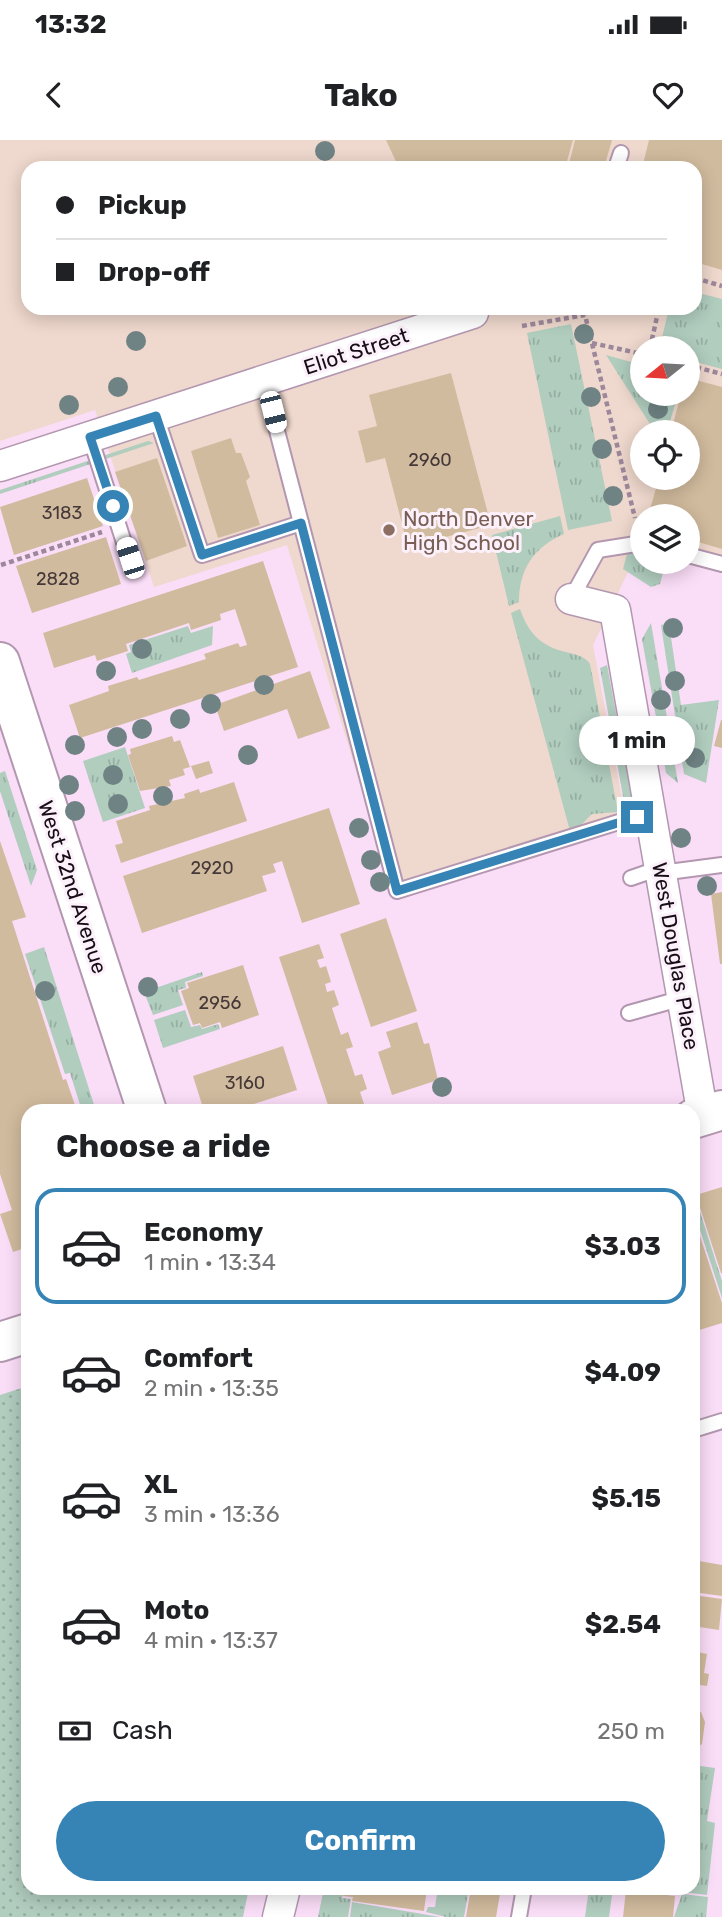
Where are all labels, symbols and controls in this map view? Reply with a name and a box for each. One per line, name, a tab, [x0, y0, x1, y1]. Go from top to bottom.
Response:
text: 13:32	[35, 9, 107, 40]
icon: back	[35, 76, 73, 114]
text: Tako	[324, 76, 398, 114]
icon: heart	[649, 76, 687, 114]
text: Pickup	[98, 190, 187, 221]
text: Drop-off	[98, 257, 210, 288]
street label: Eliot Street	[300, 322, 412, 380]
north arrow	[630, 336, 700, 406]
map controls	[630, 336, 700, 574]
car	[258, 389, 289, 435]
button: locate	[630, 420, 700, 490]
house number: 2960	[408, 449, 452, 471]
route start	[97, 490, 129, 522]
house number: 3183	[42, 502, 82, 524]
button: layers	[630, 504, 700, 574]
place label: North Denver High School	[403, 506, 533, 555]
marker: North Denver High School	[381, 522, 397, 538]
car	[114, 535, 147, 581]
house number: 2828	[36, 568, 80, 590]
callout: 1 min	[579, 716, 695, 764]
text: 1 min	[608, 726, 666, 754]
street label: West 32nd Avenue	[33, 797, 113, 977]
route end	[621, 801, 653, 833]
house number: 2920	[190, 857, 234, 879]
street label: West Douglas Place	[647, 860, 705, 1052]
house number: 2956	[199, 992, 242, 1014]
house number: 3160	[225, 1072, 265, 1094]
text: Choose a ride	[56, 1127, 270, 1165]
icon: car	[60, 1215, 123, 1278]
text: Economy	[144, 1217, 263, 1248]
text: $3.03	[584, 1231, 661, 1262]
text: 1 min · 13:34	[144, 1248, 276, 1276]
icon: car	[60, 1341, 123, 1404]
text: Comfort	[144, 1343, 253, 1374]
text: $4.09	[585, 1357, 661, 1388]
text: 2 min · 13:35	[144, 1374, 279, 1402]
icon: car	[60, 1467, 123, 1530]
text: XL	[144, 1469, 177, 1500]
text: $5.15	[592, 1483, 661, 1514]
text: 3 min · 13:36	[144, 1500, 280, 1528]
icon: car	[60, 1593, 123, 1656]
text: Moto	[144, 1595, 209, 1626]
text: $2.54	[585, 1609, 661, 1640]
text: 4 min · 13:37	[144, 1626, 278, 1654]
icon: cash	[56, 1712, 94, 1750]
text: Cash	[112, 1715, 173, 1746]
text: 250 m	[597, 1717, 665, 1745]
button: Confirm	[56, 1801, 665, 1881]

